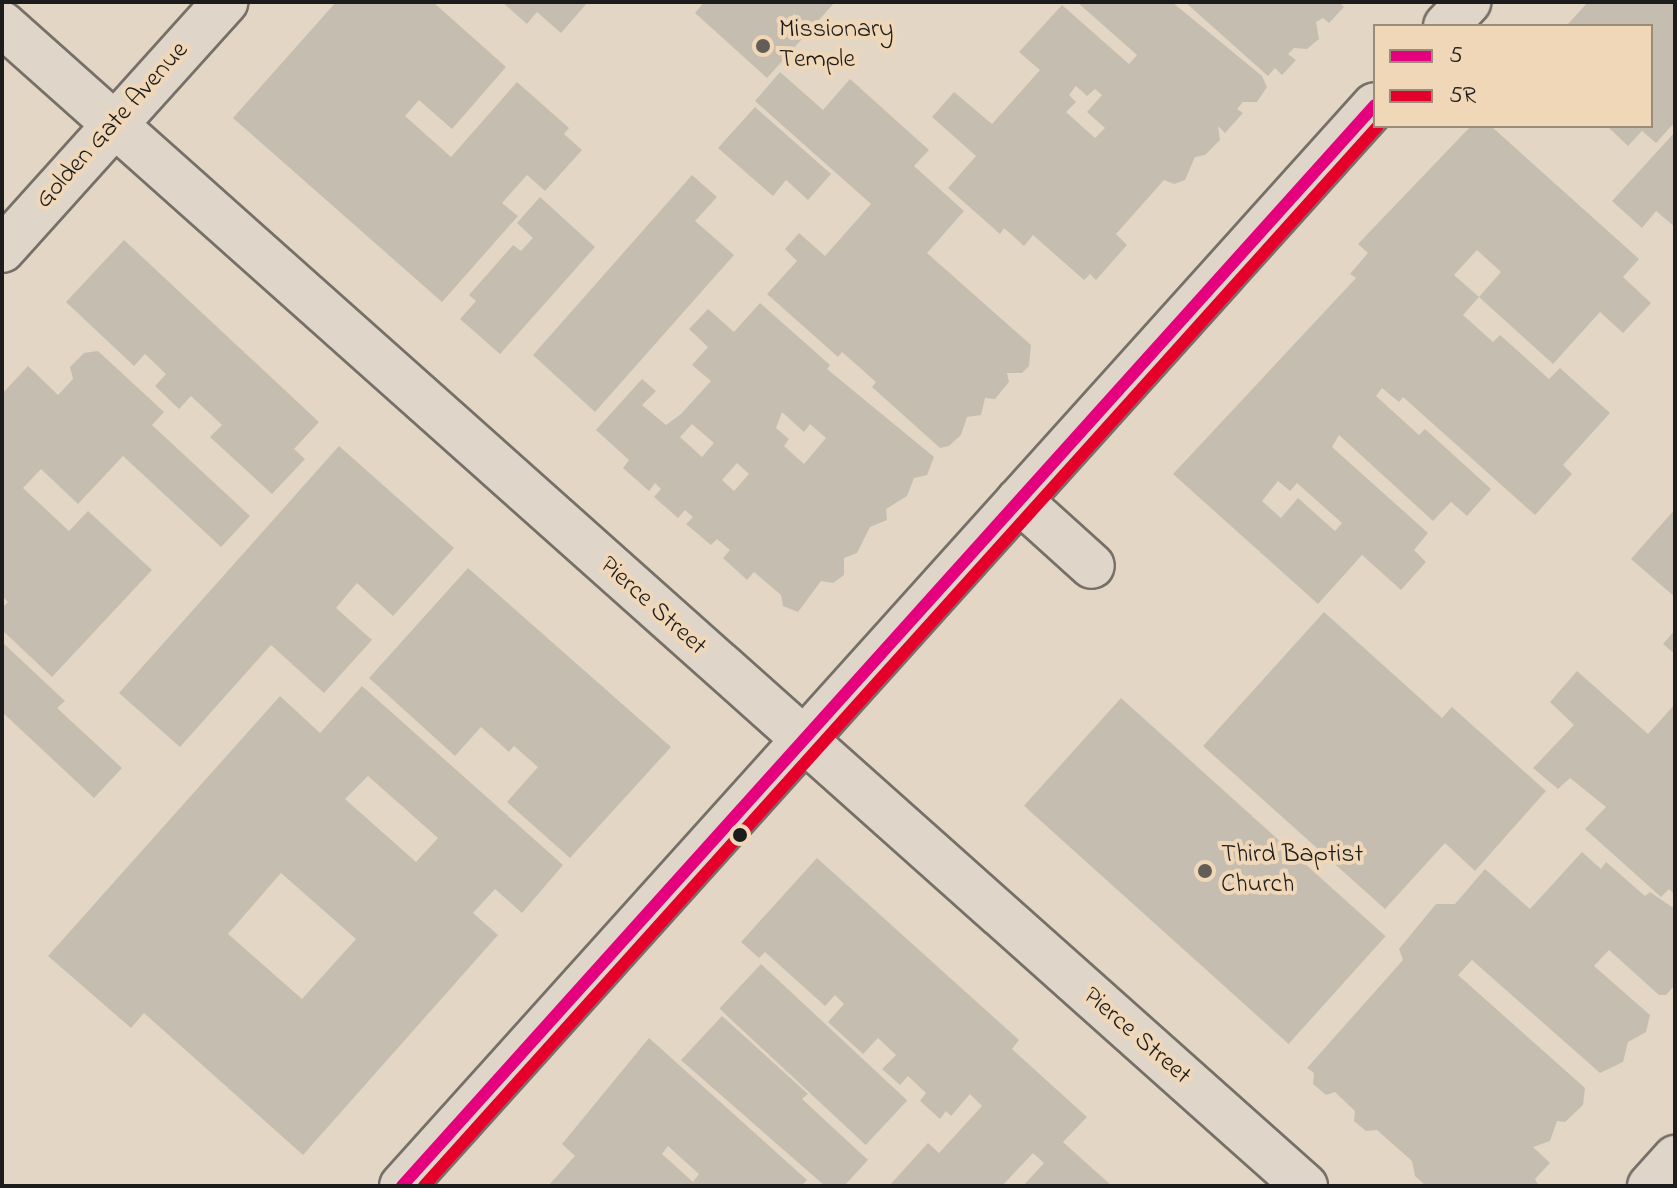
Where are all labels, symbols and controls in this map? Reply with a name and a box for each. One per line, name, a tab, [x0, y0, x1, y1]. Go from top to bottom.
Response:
place label: Missionary Temple	[779, 15, 894, 76]
legend	[1373, 24, 1653, 128]
street label: Golden Gate Avenue	[30, 36, 196, 216]
marker: Missionary Temple	[754, 37, 772, 55]
text: 5	[1449, 39, 1463, 74]
text: 5R	[1449, 79, 1476, 114]
street label: Pierce Street	[592, 551, 712, 663]
unlabelled marker	[732, 827, 748, 843]
place label: Third Baptist Church	[1221, 840, 1363, 902]
marker: Third Baptist Church	[1196, 862, 1214, 880]
street label: Pierce Street	[1076, 982, 1196, 1092]

